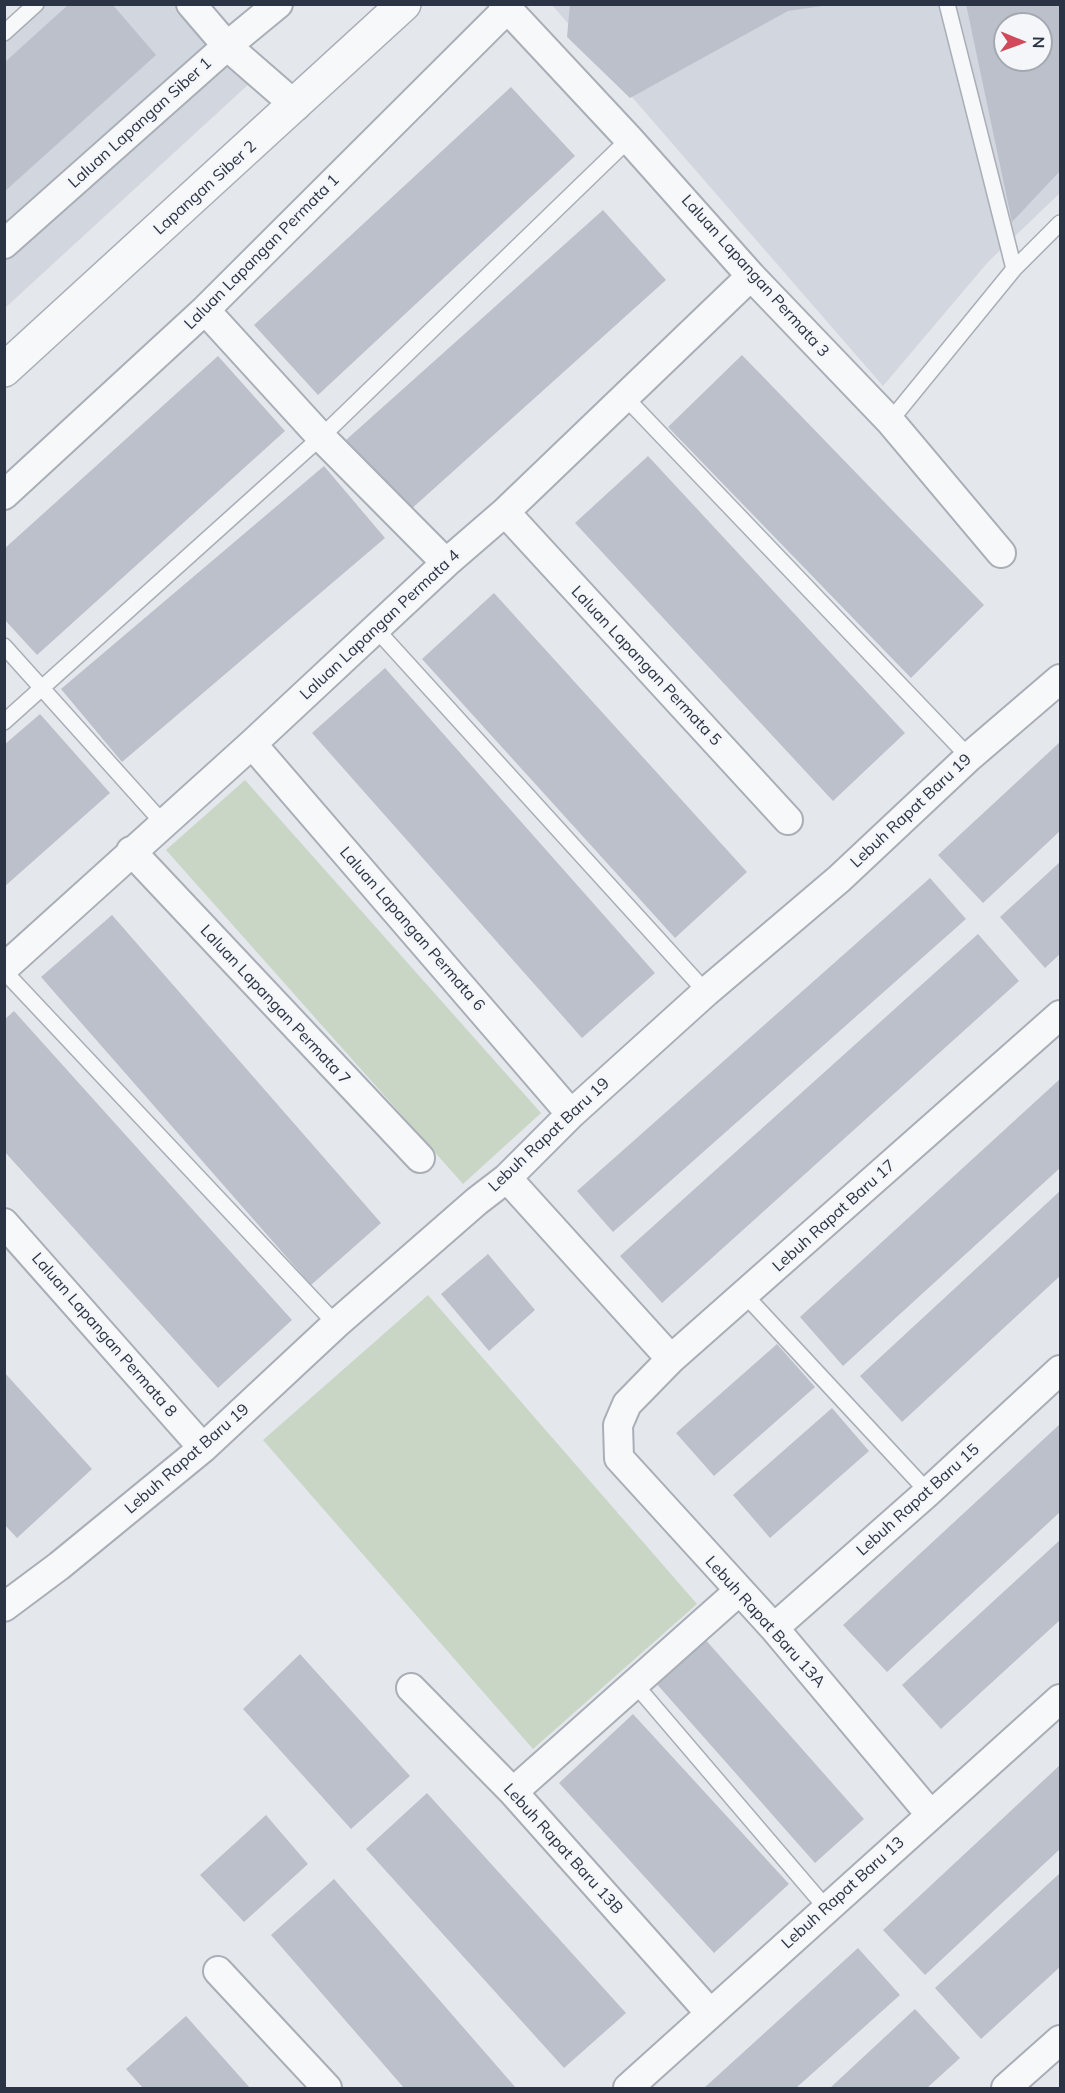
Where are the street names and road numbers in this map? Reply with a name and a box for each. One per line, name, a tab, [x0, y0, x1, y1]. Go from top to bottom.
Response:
street label: Laluan Lapangan Siber 1	[65, 54, 215, 192]
street label: Lapangan Siber 2	[150, 137, 260, 239]
street label: Laluan Lapangan Permata 1	[180, 170, 344, 334]
street label: Laluan Lapangan Permata 3	[677, 191, 833, 361]
street label: Laluan Lapangan Permata 4	[296, 546, 464, 704]
street label: Laluan Lapangan Permata 5	[567, 582, 725, 750]
street label: Lebuh Rapat Baru 19	[847, 750, 975, 872]
street label: Laluan Lapangan Permata 6	[335, 843, 489, 1015]
street label: Laluan Lapangan Permata 7	[196, 921, 354, 1089]
street label: Lebuh Rapat Baru 19	[485, 1074, 613, 1196]
street label: Lebuh Rapat Baru 17	[769, 1156, 899, 1276]
street label: Laluan Lapangan Permata 8	[27, 1249, 181, 1421]
street label: Lebuh Rapat Baru 19	[121, 1400, 253, 1518]
street label: Lebuh Rapat Baru 15	[853, 1440, 983, 1560]
street label: Lebuh Rapat Baru 13A	[701, 1552, 829, 1692]
street label: Lebuh Rapat Baru 13B	[499, 1780, 627, 1918]
street label: Lebuh Rapat Baru 13	[778, 1833, 908, 1953]

